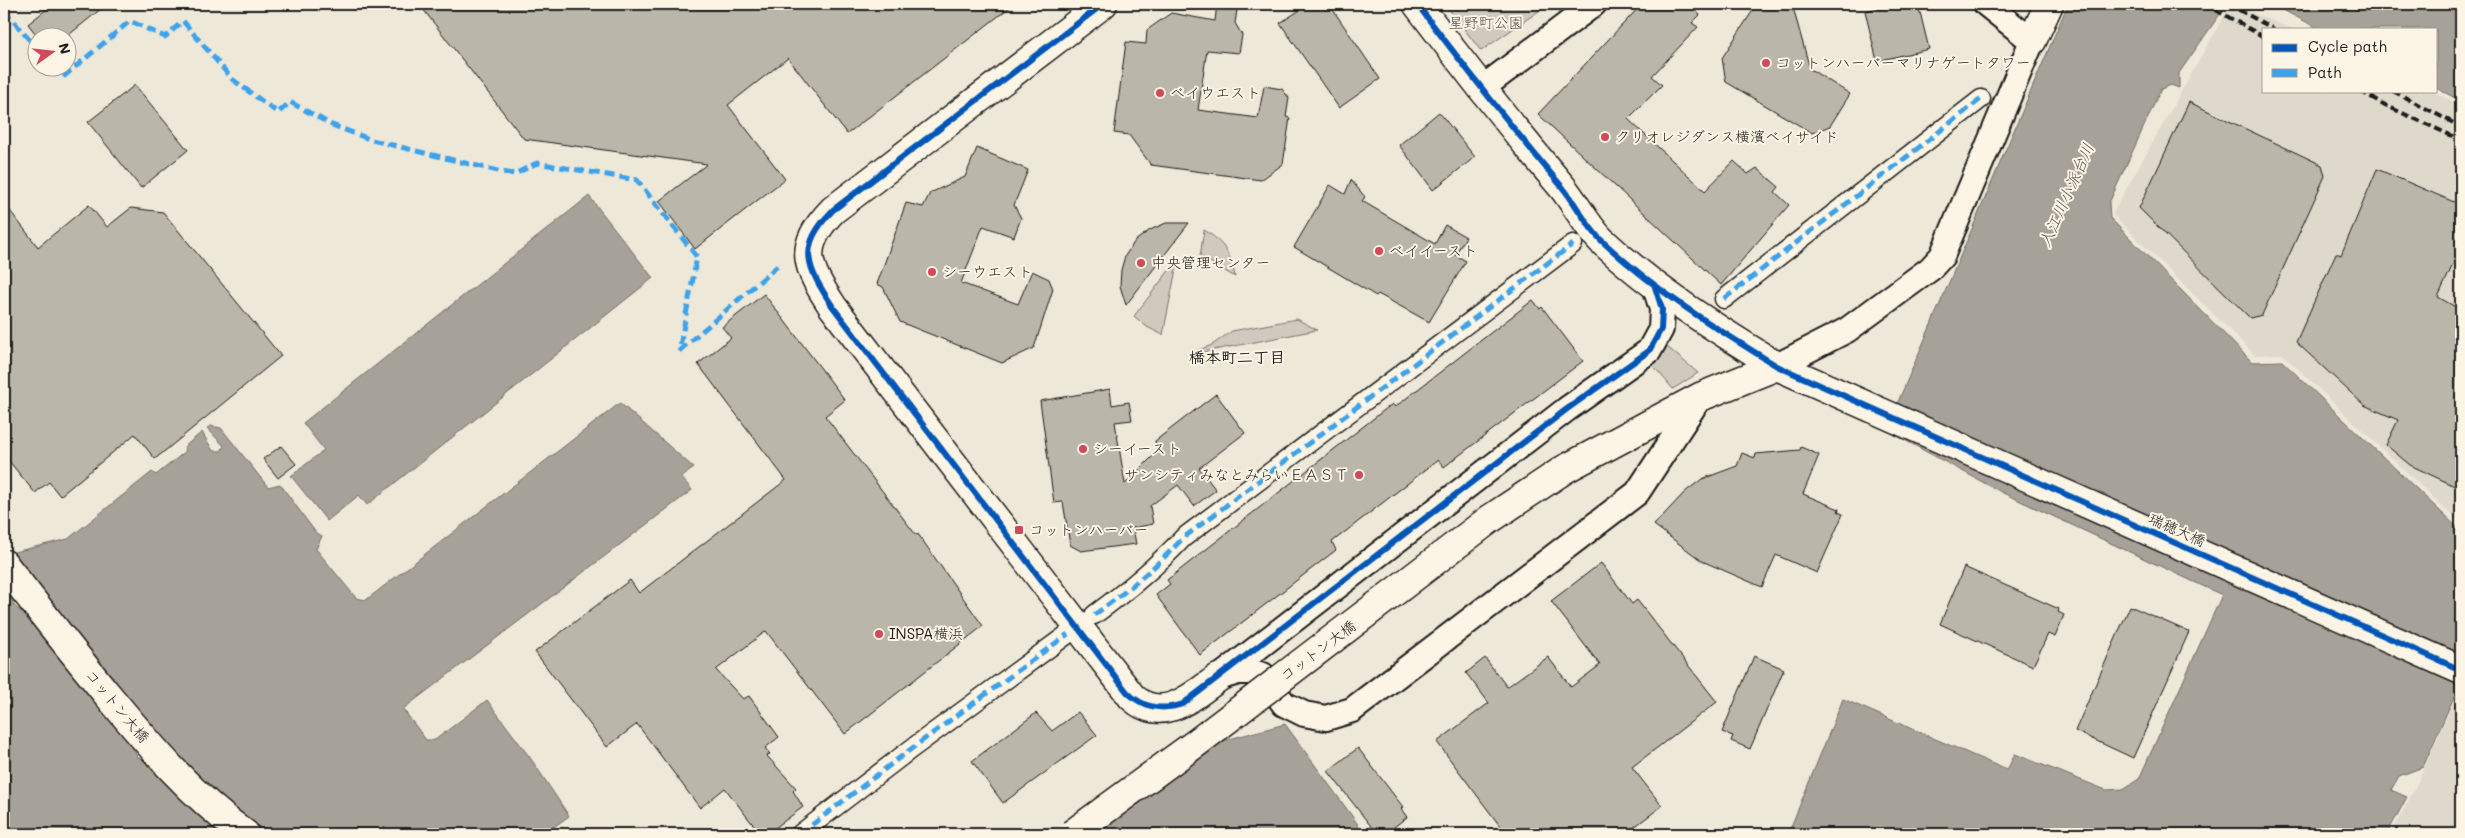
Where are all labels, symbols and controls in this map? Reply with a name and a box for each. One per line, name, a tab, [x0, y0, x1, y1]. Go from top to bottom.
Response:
park label: 星野町公園	[1448, 12, 1524, 32]
north arrow	[28, 28, 78, 78]
legend	[2262, 28, 2438, 92]
text: Cycle path	[2308, 36, 2387, 56]
text: N	[54, 41, 76, 56]
place label: コットンハーバーマリナゲートタワー	[1776, 52, 2031, 72]
marker: コットンハーバーマリナゲートタワー	[1760, 57, 1772, 69]
text: Path	[2308, 62, 2342, 82]
place label: ベイウエスト	[1170, 82, 1261, 102]
marker: ベイウエスト	[1154, 87, 1166, 99]
place label: クリオレジダンス横濱ベイサイド	[1615, 126, 1839, 146]
marker: クリオレジダンス横濱ベイサイド	[1599, 131, 1611, 143]
water label: 入江川小派台川	[2033, 139, 2098, 250]
place label: ベイイースト	[1389, 240, 1478, 260]
marker: ベイイースト	[1373, 245, 1385, 257]
place label: 中央管理センター	[1151, 252, 1270, 272]
marker: 中央管理センター	[1135, 257, 1147, 269]
place label: シーウエスト	[942, 261, 1033, 281]
marker: シーウエスト	[926, 266, 938, 278]
district label: 橋本町二丁目	[1189, 346, 1285, 367]
place label: シーイースト	[1093, 438, 1182, 458]
marker: シーイースト	[1077, 443, 1089, 455]
place label: サンシティみなとみらいＥＡＳＴ	[1124, 464, 1349, 484]
marker: サンシティみなとみらいＥＡＳＴ	[1353, 469, 1365, 481]
street label: 瑞穂大橋	[2146, 508, 2209, 550]
place label: コットンハーバー	[1029, 519, 1148, 539]
marker: コットンハーバー	[1013, 524, 1025, 536]
street label: コットン大橋	[1275, 615, 1359, 685]
place label: INSPA横浜	[889, 623, 963, 643]
marker: INSPA横浜	[873, 628, 885, 640]
street label: コットン大橋	[81, 664, 154, 746]

